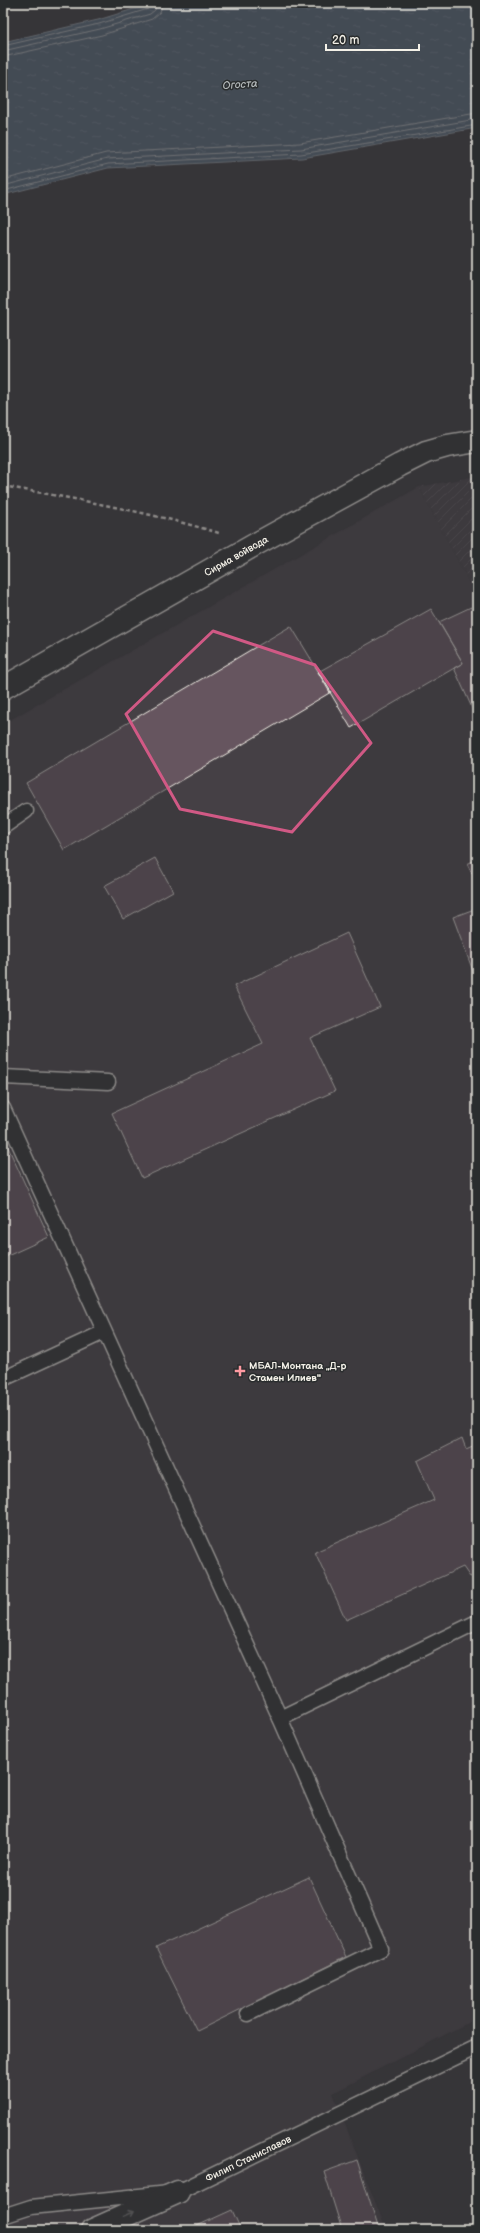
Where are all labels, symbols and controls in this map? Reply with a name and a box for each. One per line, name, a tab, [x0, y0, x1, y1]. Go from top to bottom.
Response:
scale bar	[326, 26, 419, 52]
text: 20 m	[332, 33, 359, 48]
water label: Огоста	[222, 77, 258, 92]
street label: Сирма войвода	[202, 533, 271, 579]
place label: МБАЛ-Монтана „Д-р Стамен Илиев"	[249, 1360, 346, 1384]
marker: МБАЛ-Монтана „Д-р Стамен Илиев"	[234, 1365, 246, 1377]
street label: Филип Станиславов	[204, 2133, 294, 2185]
one-way arrow	[122, 2210, 134, 2217]

